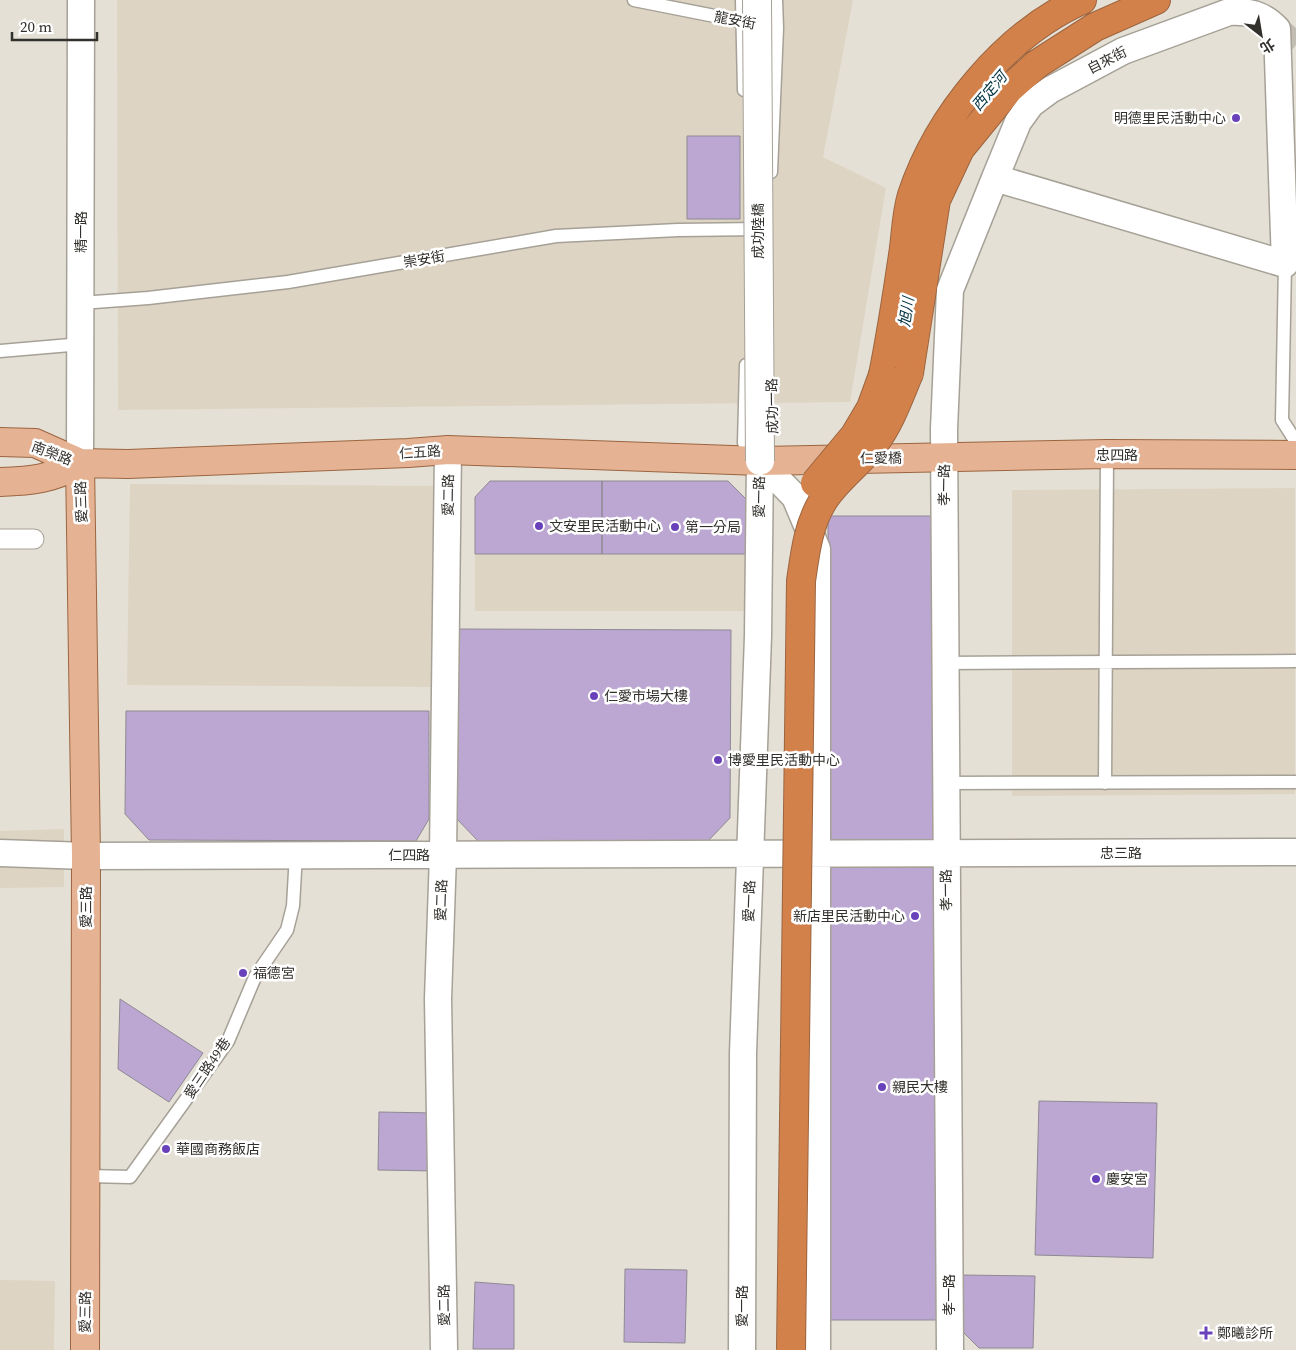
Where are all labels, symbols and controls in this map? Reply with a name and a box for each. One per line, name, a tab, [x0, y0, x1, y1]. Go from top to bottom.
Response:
street label: 龍安街	[712, 6, 758, 34]
scale bar	[12, 10, 98, 42]
north arrow	[1236, 10, 1286, 60]
text: 20 m	[20, 16, 52, 37]
text: 北	[1257, 34, 1279, 58]
street label: 自來街	[1084, 42, 1130, 78]
water label: 西定河	[966, 65, 1013, 115]
place label: 明德里民活動中心	[1114, 108, 1226, 128]
marker: 明德里民活動中心	[1230, 112, 1242, 124]
street label: 成功陸橋	[748, 203, 768, 259]
street label: 精一路	[71, 211, 91, 253]
street label: 崇安街	[402, 246, 446, 272]
water label: 旭川	[894, 294, 919, 328]
street label: 成功一路	[762, 378, 782, 434]
street label: 南榮路	[29, 436, 75, 470]
street label: 仁五路	[398, 441, 442, 463]
street label: 忠四路	[1096, 445, 1138, 465]
street label: 仁愛橋	[860, 448, 902, 468]
street label: 孝一路	[934, 464, 954, 506]
street label: 愛二路	[438, 474, 458, 516]
street label: 愛一路	[749, 476, 769, 518]
street label: 愛三路	[70, 481, 92, 523]
place label: 文安里民活動中心	[549, 516, 661, 536]
place label: 第一分局	[685, 517, 741, 537]
marker: 文安里民活動中心	[533, 520, 545, 532]
marker: 第一分局	[669, 521, 681, 533]
place label: 仁愛市場大樓	[604, 686, 688, 706]
marker: 仁愛市場大樓	[588, 690, 600, 702]
place label: 博愛里民活動中心	[728, 750, 840, 770]
marker: 博愛里民活動中心	[712, 754, 724, 766]
street label: 忠三路	[1100, 843, 1142, 863]
street label: 仁四路	[388, 845, 430, 865]
street label: 孝一路	[936, 869, 956, 911]
street label: 愛二路	[430, 879, 452, 921]
street label: 愛一路	[738, 880, 760, 922]
street label: 愛三路	[76, 886, 96, 928]
place label: 新店里民活動中心	[793, 906, 905, 926]
marker: 新店里民活動中心	[909, 910, 921, 922]
place label: 福德宮	[253, 963, 295, 983]
marker: 福德宮	[237, 967, 249, 979]
street label: 愛三路49巷	[179, 1033, 235, 1103]
place label: 親民大樓	[892, 1077, 948, 1097]
marker: 親民大樓	[876, 1081, 888, 1093]
place label: 華國商務飯店	[176, 1139, 260, 1159]
marker: 華國商務飯店	[160, 1143, 172, 1155]
place label: 慶安宮	[1106, 1169, 1148, 1189]
marker: 慶安宮	[1090, 1173, 1102, 1185]
street label: 孝一路	[939, 1274, 959, 1316]
street label: 愛二路	[434, 1284, 454, 1326]
street label: 愛一路	[732, 1285, 752, 1327]
street label: 愛三路	[75, 1291, 95, 1333]
place label: 鄭曦診所	[1217, 1323, 1273, 1343]
marker: 鄭曦診所	[1199, 1326, 1213, 1340]

